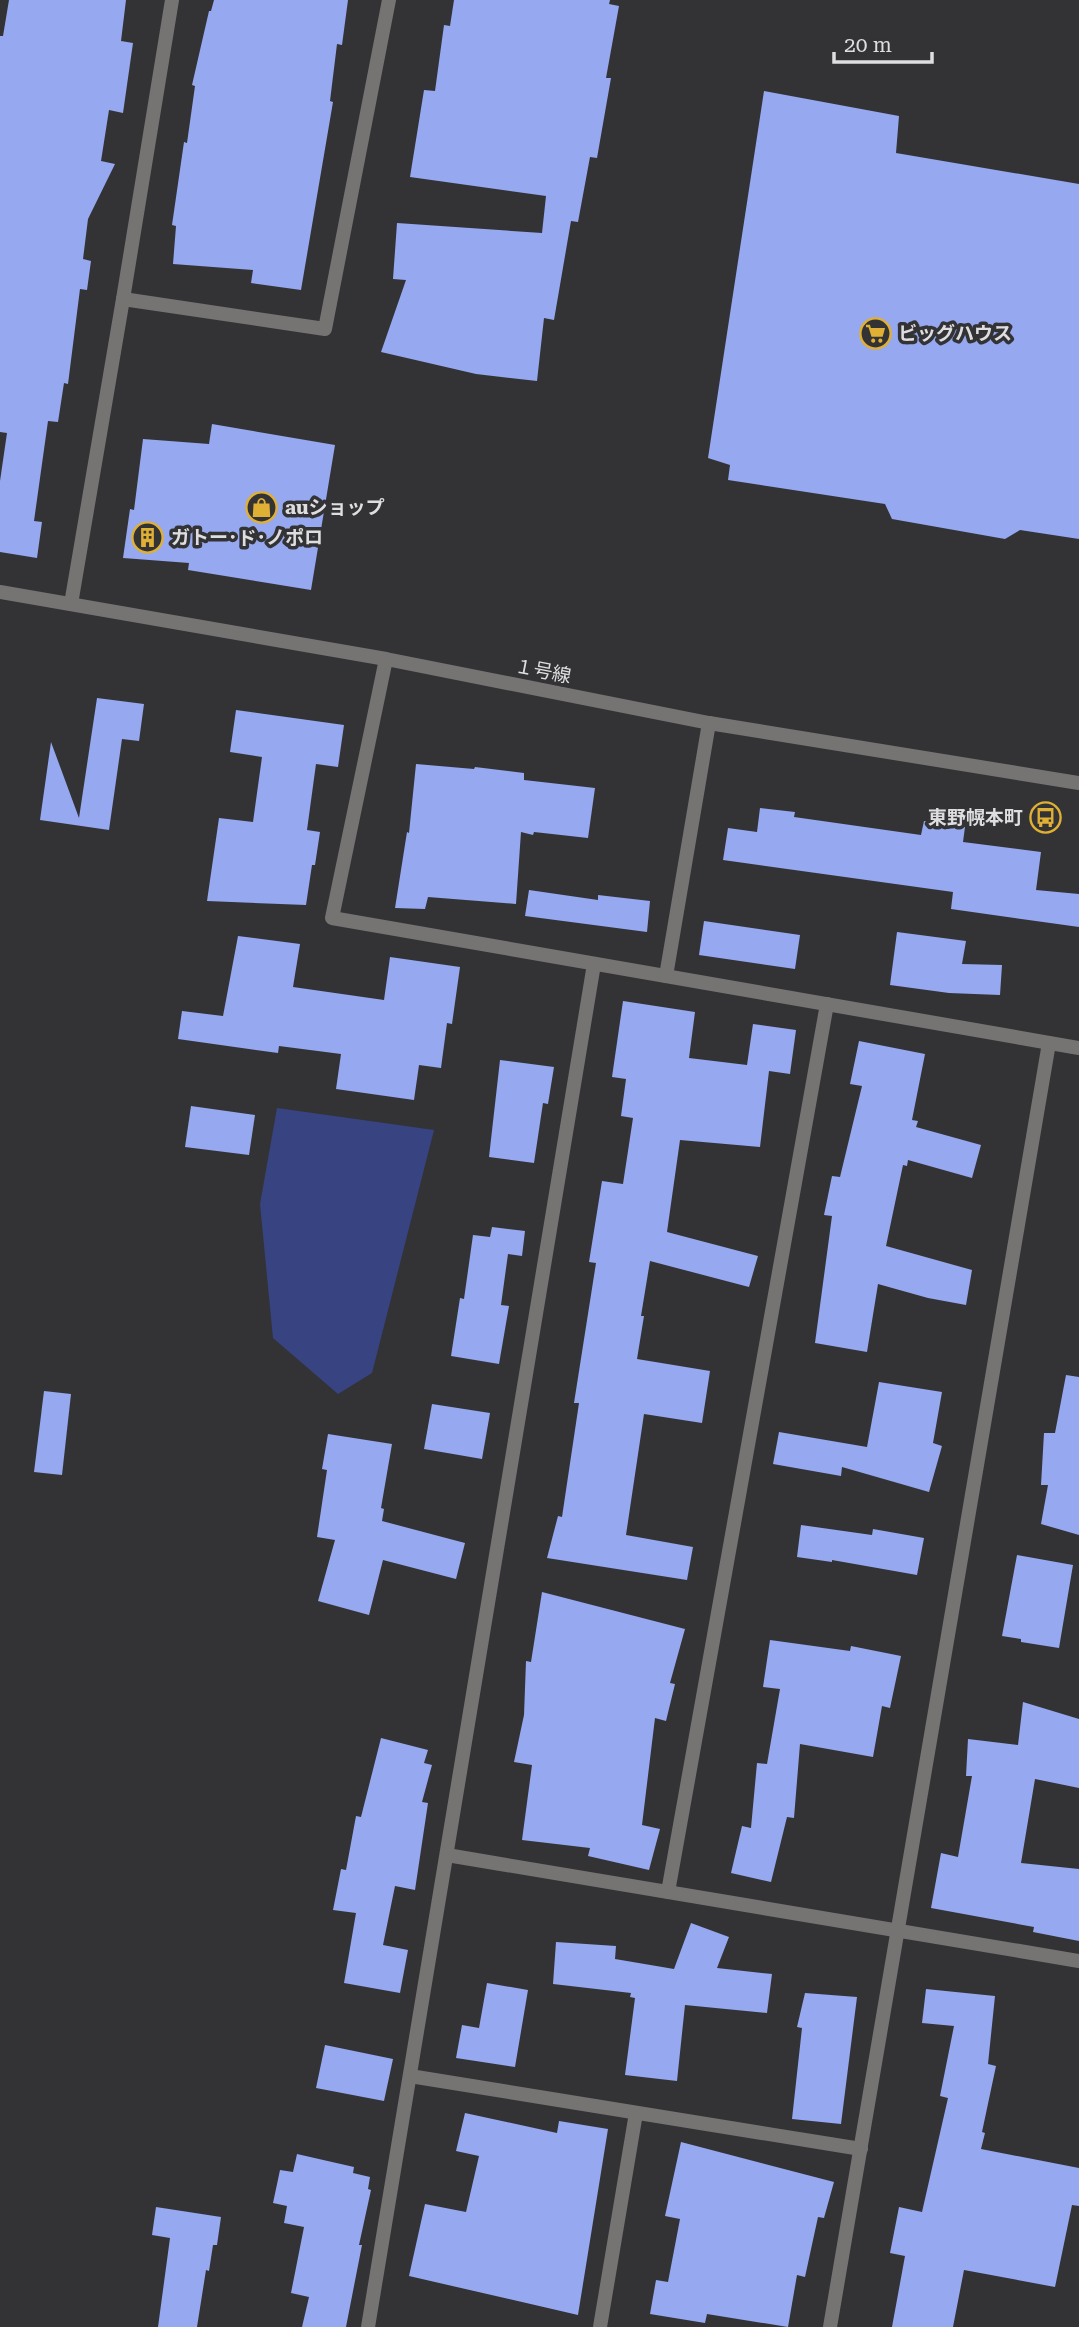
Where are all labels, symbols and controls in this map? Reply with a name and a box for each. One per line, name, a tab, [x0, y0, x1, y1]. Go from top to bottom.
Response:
scale bar	[834, 21, 932, 65]
text: 20 m	[844, 33, 892, 57]
supermarket icon: ビッグハウス	[858, 316, 892, 350]
place label: ビッグハウス	[898, 322, 1012, 345]
shop icon: auショップ	[245, 490, 279, 524]
place label: auショップ	[285, 496, 385, 519]
building icon: ガトー･ド･ノポロ	[131, 520, 165, 554]
place label: ガトー･ド･ノポロ	[171, 526, 323, 549]
street label: １号線	[513, 654, 573, 688]
bus stop icon: 東野幌本町	[1029, 800, 1063, 834]
place label: 東野幌本町	[928, 806, 1023, 829]

